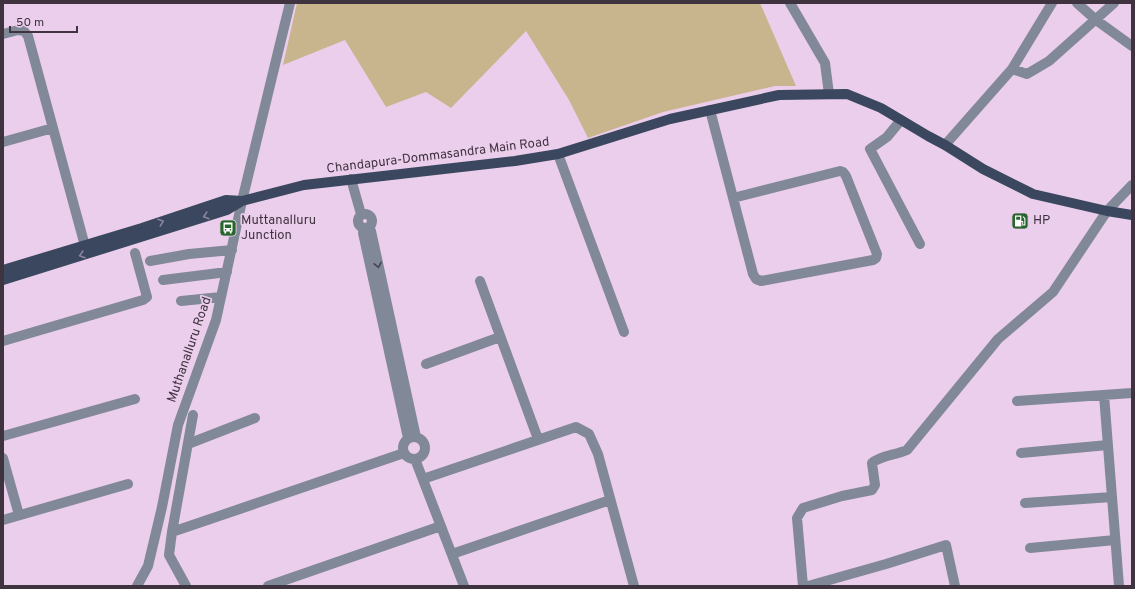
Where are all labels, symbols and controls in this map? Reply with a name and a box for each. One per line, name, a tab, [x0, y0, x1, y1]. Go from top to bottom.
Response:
scale bar	[10, 8, 77, 34]
text: 50 m	[16, 15, 44, 31]
street label: Chandapura-Dommasandra Main Road	[326, 134, 550, 178]
one-way arrow	[202, 211, 209, 220]
fuel station icon: HP	[1010, 211, 1030, 231]
place label: Muttanalluru Junction	[241, 213, 316, 244]
place label: HP	[1033, 213, 1050, 229]
one-way arrow	[157, 218, 164, 227]
bus stop icon: Muttanalluru Junction	[218, 218, 238, 238]
one-way arrow	[78, 250, 85, 259]
one-way arrow	[374, 262, 382, 268]
street label: Muthanalluru Road	[164, 295, 216, 405]

